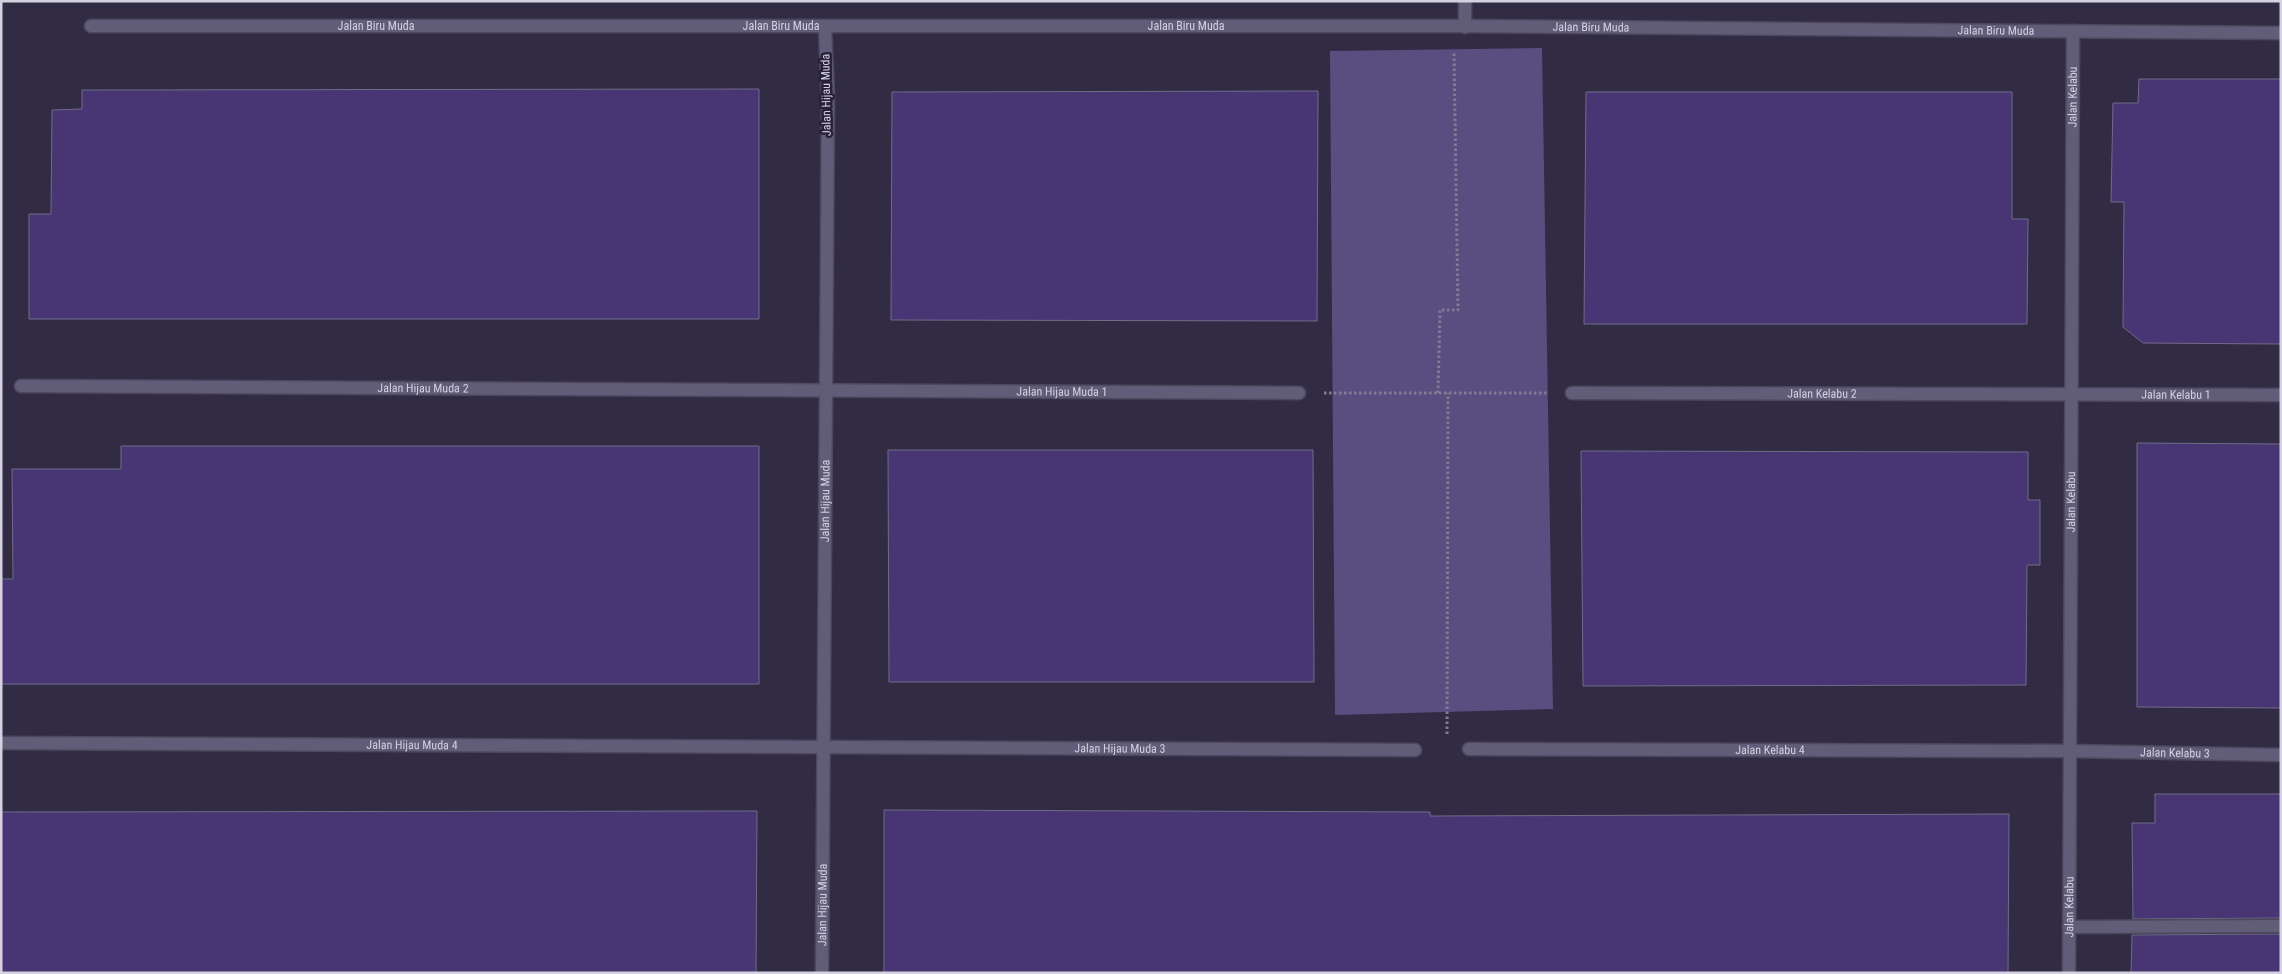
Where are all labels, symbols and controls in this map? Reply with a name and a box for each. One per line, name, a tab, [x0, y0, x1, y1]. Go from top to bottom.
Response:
street label: Jalan Biru Muda	[338, 19, 415, 33]
street label: Jalan Biru Muda	[743, 19, 820, 33]
street label: Jalan Biru Muda	[1148, 19, 1225, 33]
street label: Jalan Biru Muda	[1553, 20, 1630, 34]
street label: Jalan Biru Muda	[1958, 23, 2035, 38]
street label: Jalan Hijau Muda	[818, 53, 834, 136]
street label: Jalan Kelabu	[2066, 66, 2080, 128]
street label: Jalan Hijau Muda 2	[377, 381, 469, 395]
street label: Jalan Hijau Muda 1	[1016, 384, 1108, 399]
street label: Jalan Kelabu 2	[1787, 387, 1857, 401]
street label: Jalan Kelabu 1	[2141, 388, 2211, 402]
street label: Jalan Hijau Muda	[818, 459, 833, 542]
street label: Jalan Kelabu	[2064, 471, 2078, 533]
street label: Jalan Hijau Muda 4	[366, 738, 458, 752]
street label: Jalan Hijau Muda 3	[1074, 741, 1166, 756]
street label: Jalan Kelabu 4	[1735, 743, 1805, 757]
street label: Jalan Kelabu 3	[2140, 745, 2210, 761]
street label: Jalan Hijau Muda	[815, 863, 830, 946]
street label: Jalan Kelabu	[2062, 876, 2076, 937]

